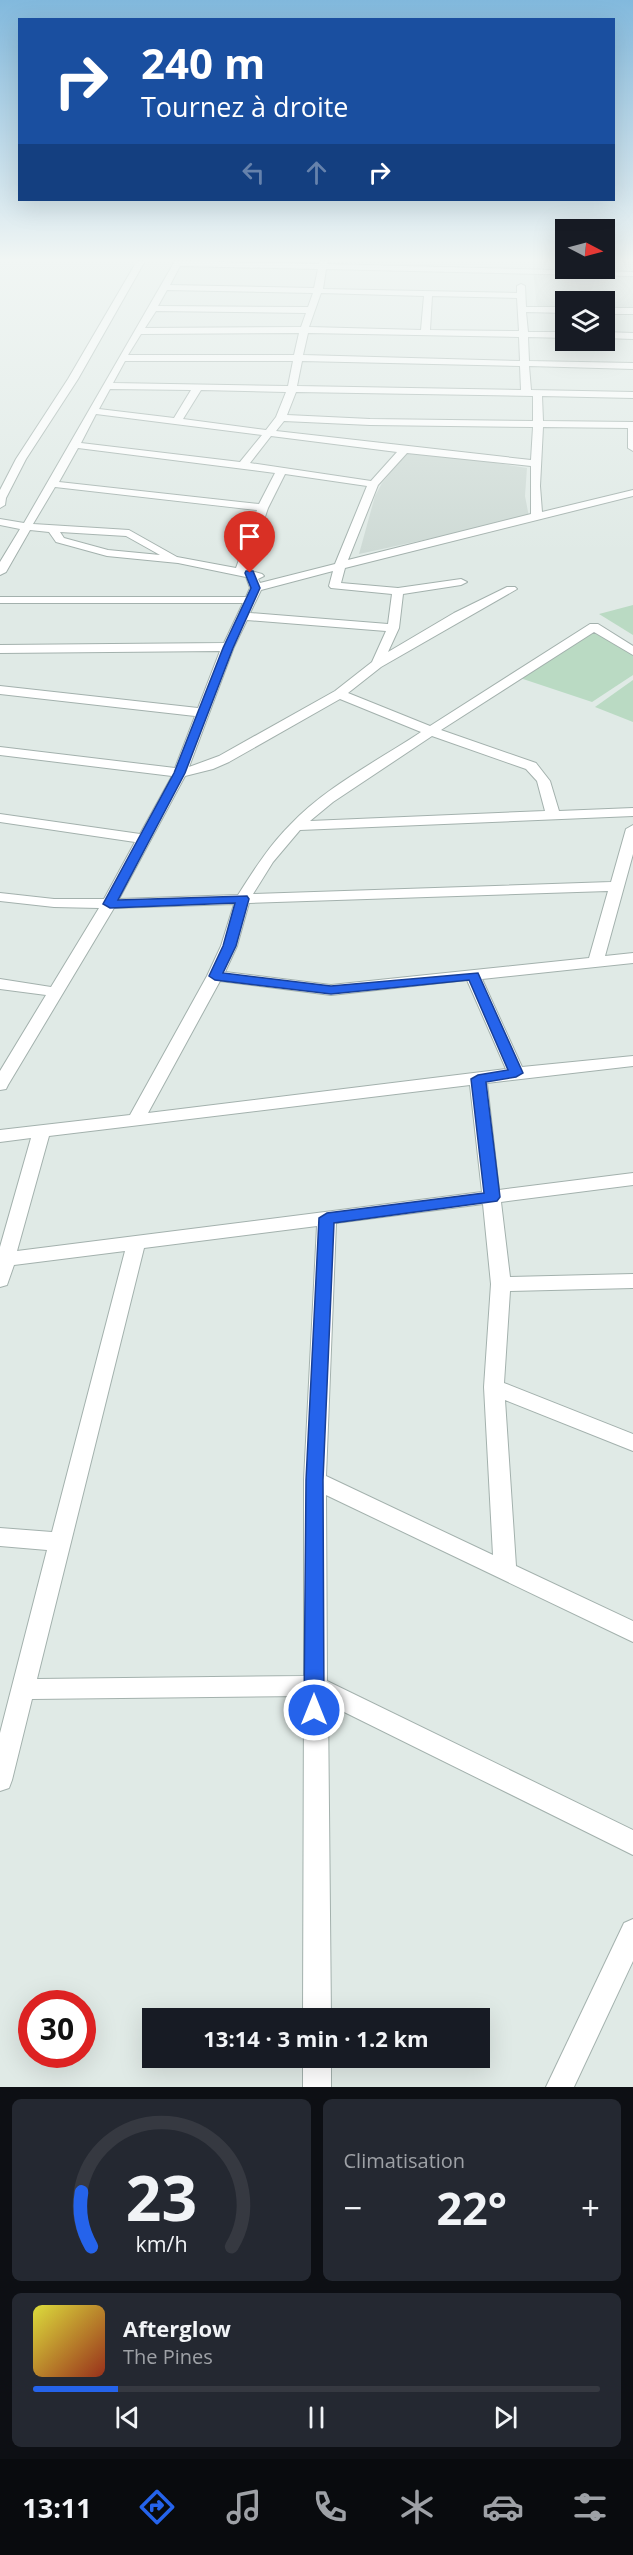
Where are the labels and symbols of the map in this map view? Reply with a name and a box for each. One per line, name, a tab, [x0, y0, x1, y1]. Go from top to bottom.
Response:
north arrow	[555, 219, 615, 279]
pin	[224, 511, 275, 573]
position arrow	[282, 1678, 346, 1742]
speed limit sign: 30	[18, 1990, 96, 2068]

